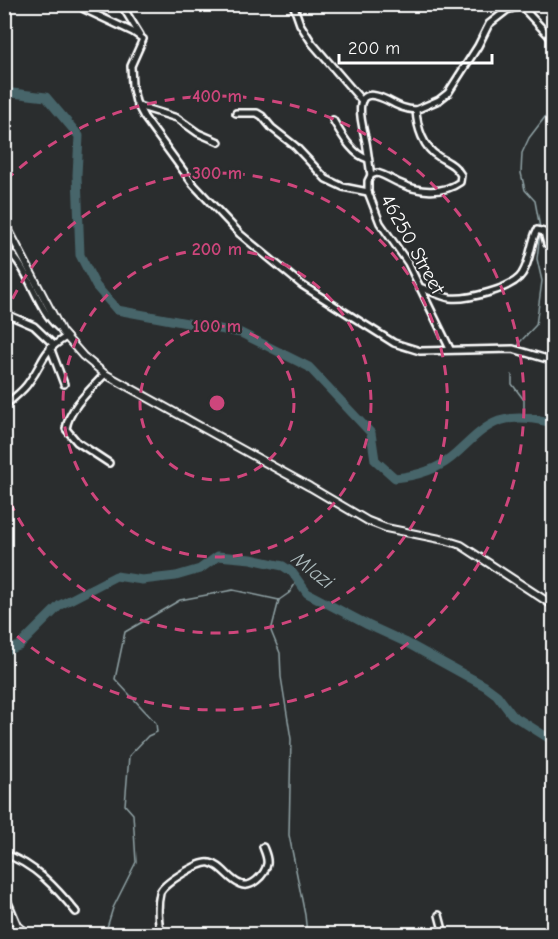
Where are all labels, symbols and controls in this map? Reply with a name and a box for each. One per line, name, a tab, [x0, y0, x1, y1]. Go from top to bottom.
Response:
scale bar	[339, 27, 492, 65]
text: 200 m	[348, 38, 400, 59]
text: 400 m	[192, 86, 242, 107]
text: 300 m	[192, 163, 242, 184]
street label: 46250 Street	[376, 190, 450, 299]
text: 200 m	[192, 239, 242, 260]
text: 100 m	[193, 316, 241, 337]
centre of rings	[207, 393, 227, 413]
water label: Mlazi	[286, 546, 339, 594]

